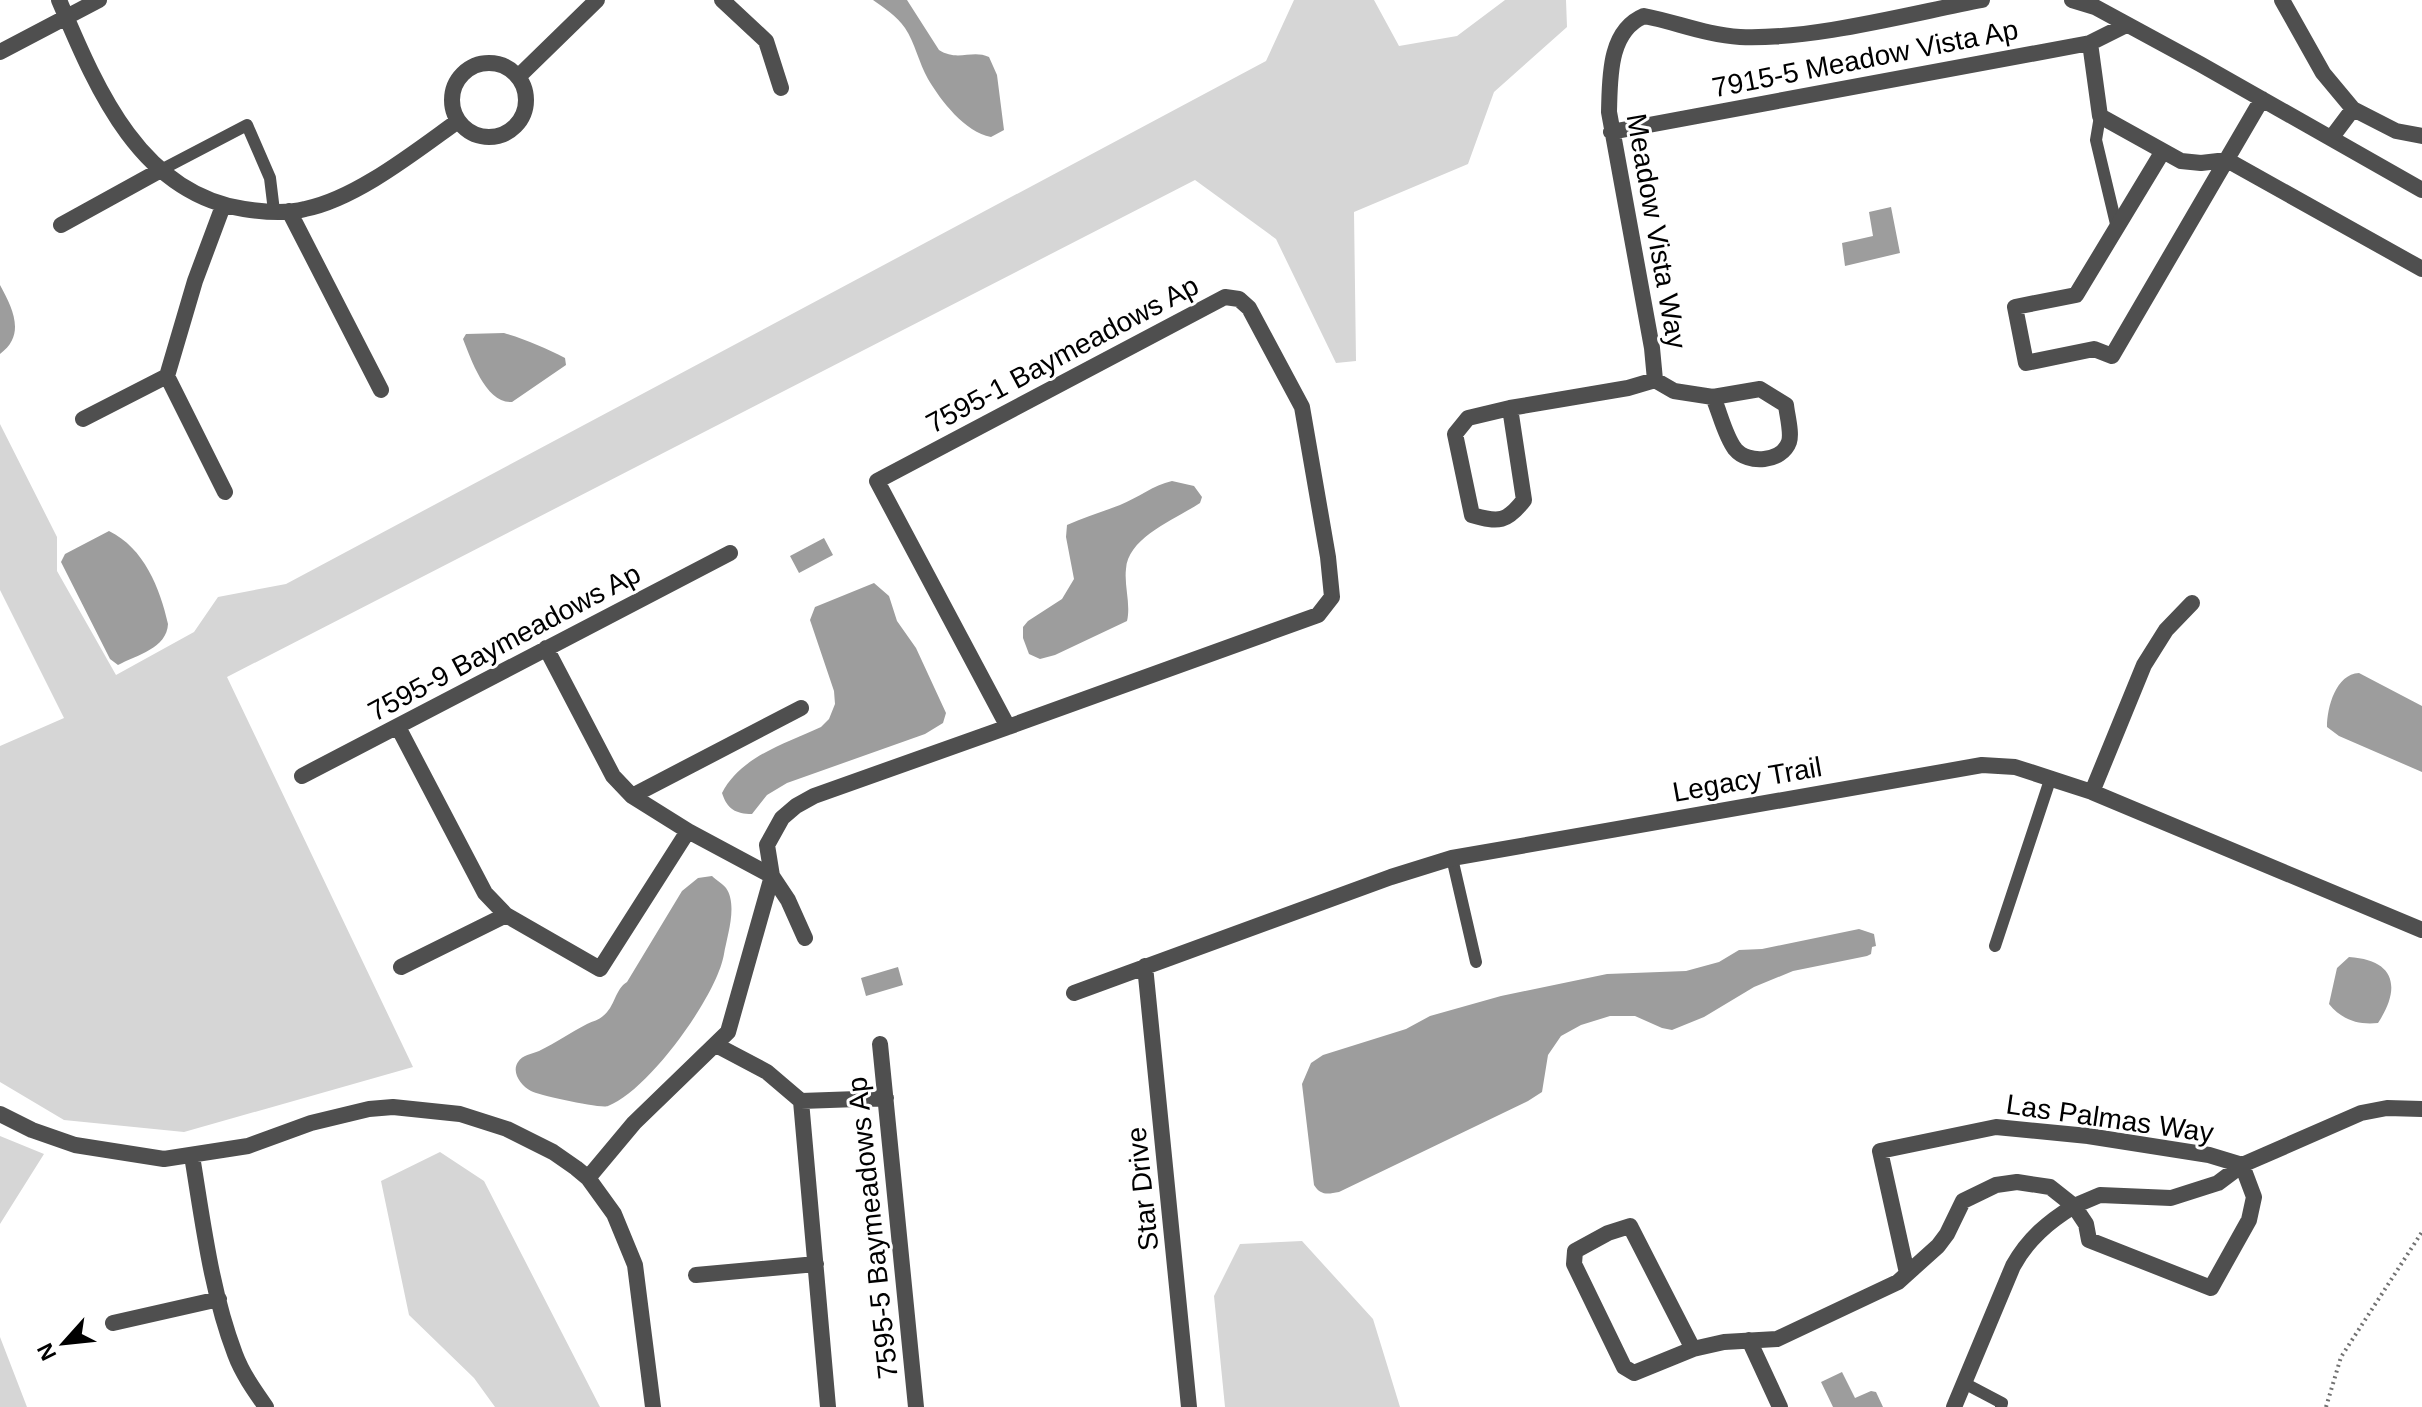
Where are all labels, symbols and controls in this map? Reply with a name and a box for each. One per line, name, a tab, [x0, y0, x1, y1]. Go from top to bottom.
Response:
street label: 7915-5 Meadow Vista Ap	[1710, 14, 2021, 103]
street label: Meadow Vista Way	[1621, 111, 1692, 351]
street label: 7595-1 Baymeadows Ap	[921, 270, 1204, 439]
street label: 7595-9 Baymeadows Ap	[363, 558, 646, 727]
street label: Legacy Trail	[1670, 751, 1824, 808]
street label: 7595-5 Baymeadows Ap	[841, 1075, 904, 1381]
street label: Las Palmas Way	[2004, 1089, 2216, 1148]
street label: Star Drive	[1121, 1125, 1164, 1252]
north arrow	[24, 1303, 104, 1383]
text: N	[32, 1339, 61, 1365]

